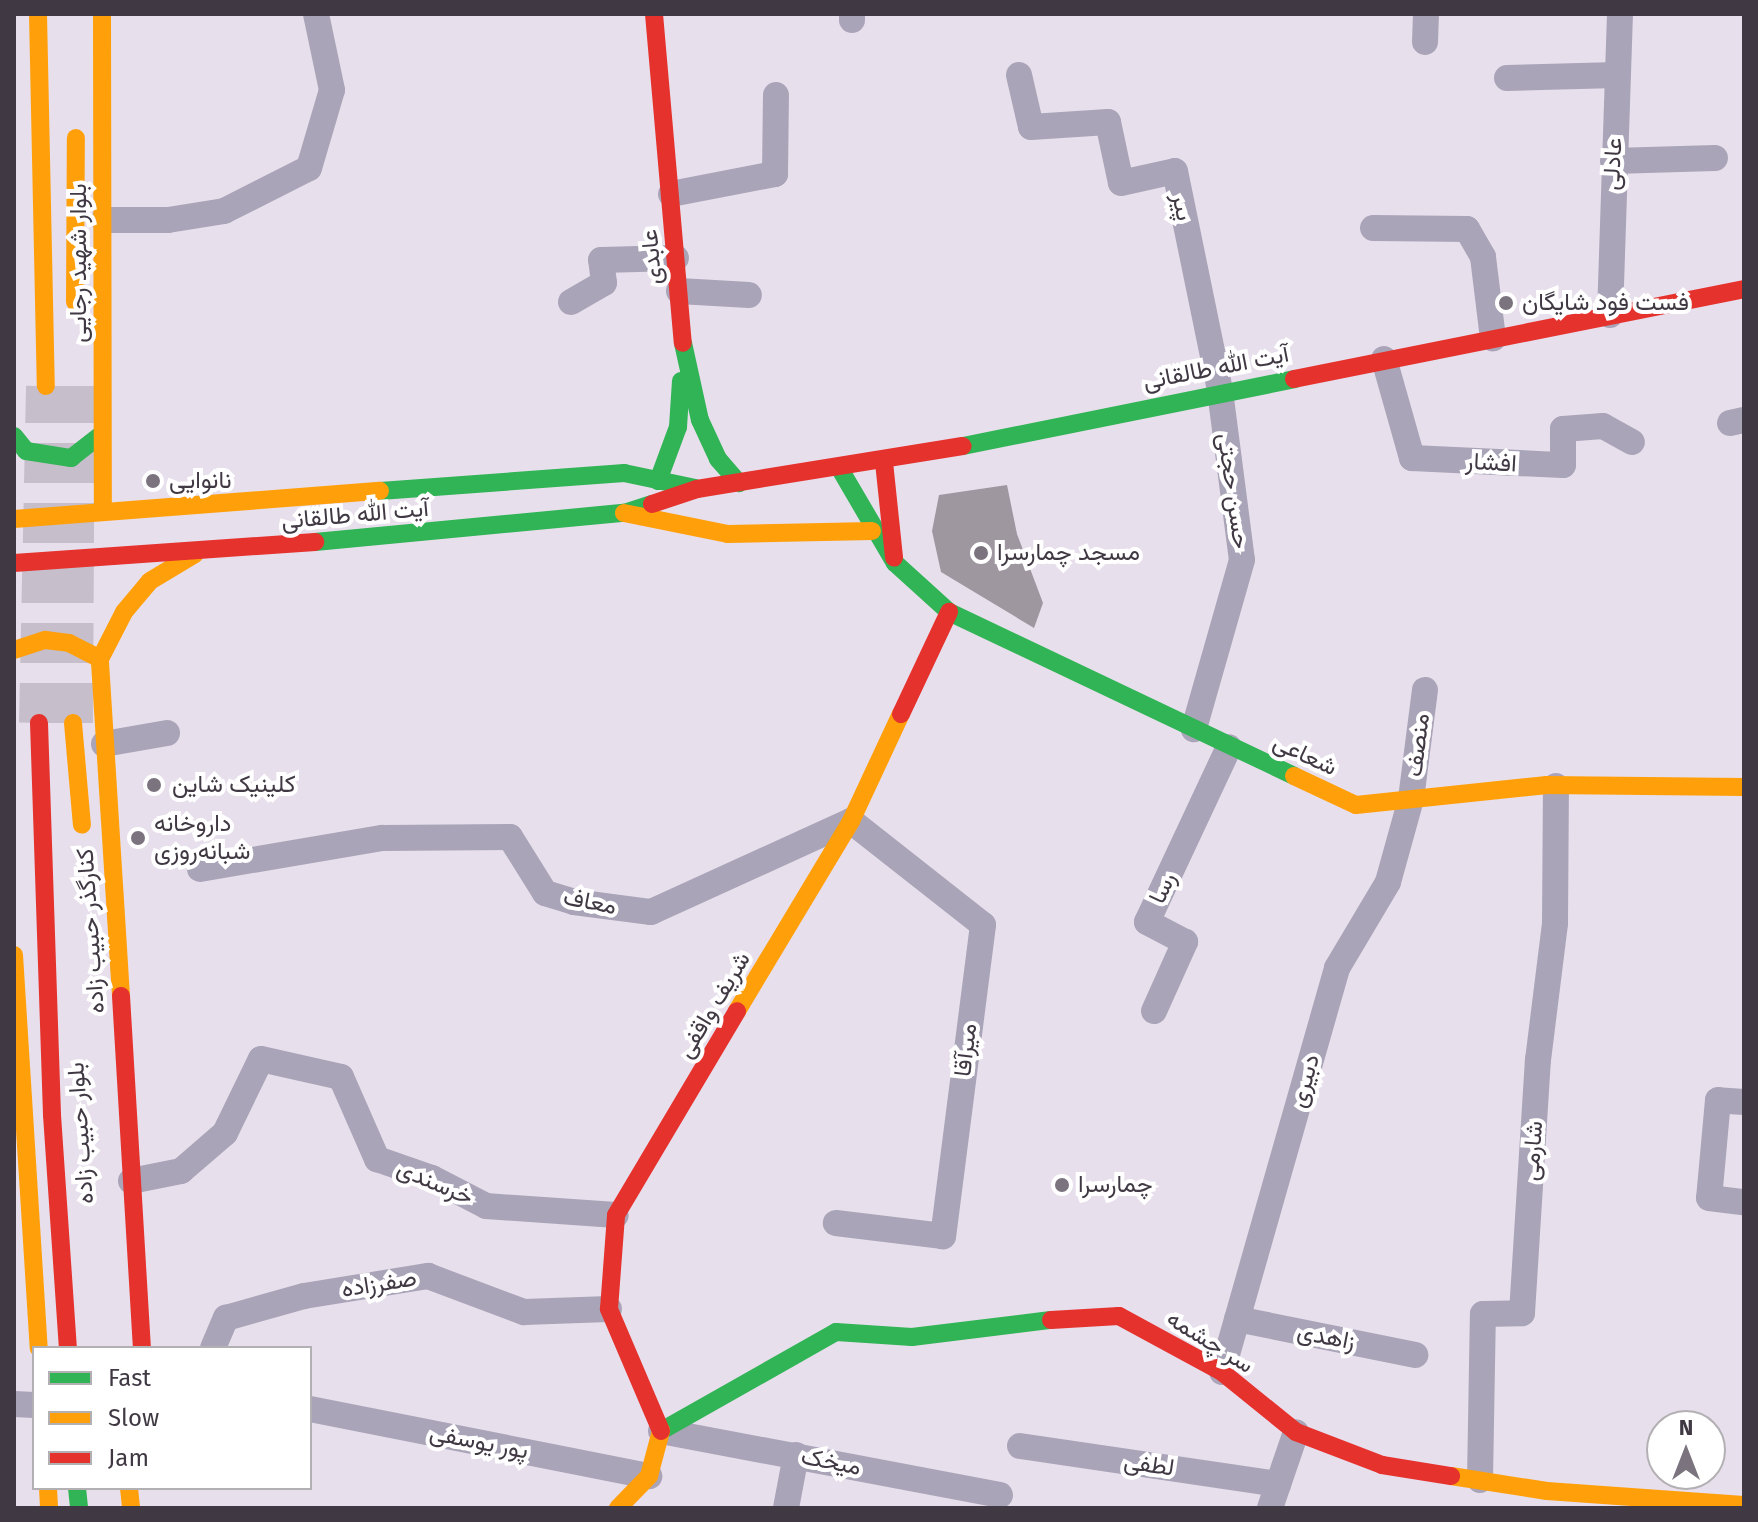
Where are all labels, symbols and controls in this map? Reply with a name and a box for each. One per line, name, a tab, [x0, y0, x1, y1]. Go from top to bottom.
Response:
street label: عادلی	[1597, 137, 1629, 191]
street label: بلوار شهید رجایی	[65, 183, 93, 343]
street label: پیر	[1165, 191, 1199, 223]
street label: عابدی	[635, 228, 669, 286]
place label: فست فود شایگان	[1522, 289, 1689, 317]
marker: فست فود شایگان	[1497, 294, 1515, 312]
street label: آیت الله طالقانی	[1141, 340, 1291, 396]
street label: حسن حجتی	[1211, 431, 1255, 551]
street label: افشار	[1465, 447, 1517, 479]
place label: نانوایی	[169, 467, 232, 495]
marker: نانوایی	[144, 472, 162, 490]
street label: آیت الله طالقانی	[280, 494, 430, 536]
place label: مسجد چمارسرا	[997, 539, 1140, 567]
marker: مسجد چمارسرا	[972, 544, 990, 562]
street label: منصف	[1400, 712, 1436, 778]
street label: شعاعی	[1269, 728, 1341, 782]
place label: کلینیک شاین	[172, 771, 296, 799]
marker: کلینیک شاین	[143, 774, 165, 796]
place label: داروخانه شبانه‌روزی	[154, 810, 250, 866]
marker: داروخانه شبانه‌روزی	[129, 829, 147, 847]
street label: کنارگذر حبیب زاده	[71, 847, 111, 1015]
street label: رسا	[1143, 868, 1183, 908]
street label: معاف	[561, 883, 619, 921]
street label: شریف واقفی	[671, 947, 757, 1063]
street label: میرآقا	[948, 1022, 984, 1078]
street label: دبیری	[1284, 1051, 1326, 1111]
street label: بلوار حبیب زاده	[62, 1061, 100, 1205]
street label: شارمی	[1517, 1120, 1549, 1182]
street label: خرسندی	[392, 1154, 478, 1212]
place label: چمارسرا	[1078, 1171, 1153, 1199]
marker: چمارسرا	[1053, 1176, 1071, 1194]
street label: صفرزاده	[339, 1264, 419, 1304]
street label: سر چشمه	[1161, 1304, 1259, 1380]
street label: زاهدی	[1295, 1317, 1357, 1357]
legend	[32, 1346, 312, 1490]
text: Fast	[108, 1364, 151, 1392]
text: Slow	[108, 1404, 159, 1432]
north arrow	[1646, 1410, 1726, 1490]
text: N	[1679, 1414, 1693, 1441]
street label: پور یوسفی	[427, 1418, 531, 1466]
street label: میخک	[799, 1442, 863, 1482]
text: Jam	[108, 1444, 149, 1472]
street label: لطفی	[1122, 1447, 1176, 1483]

